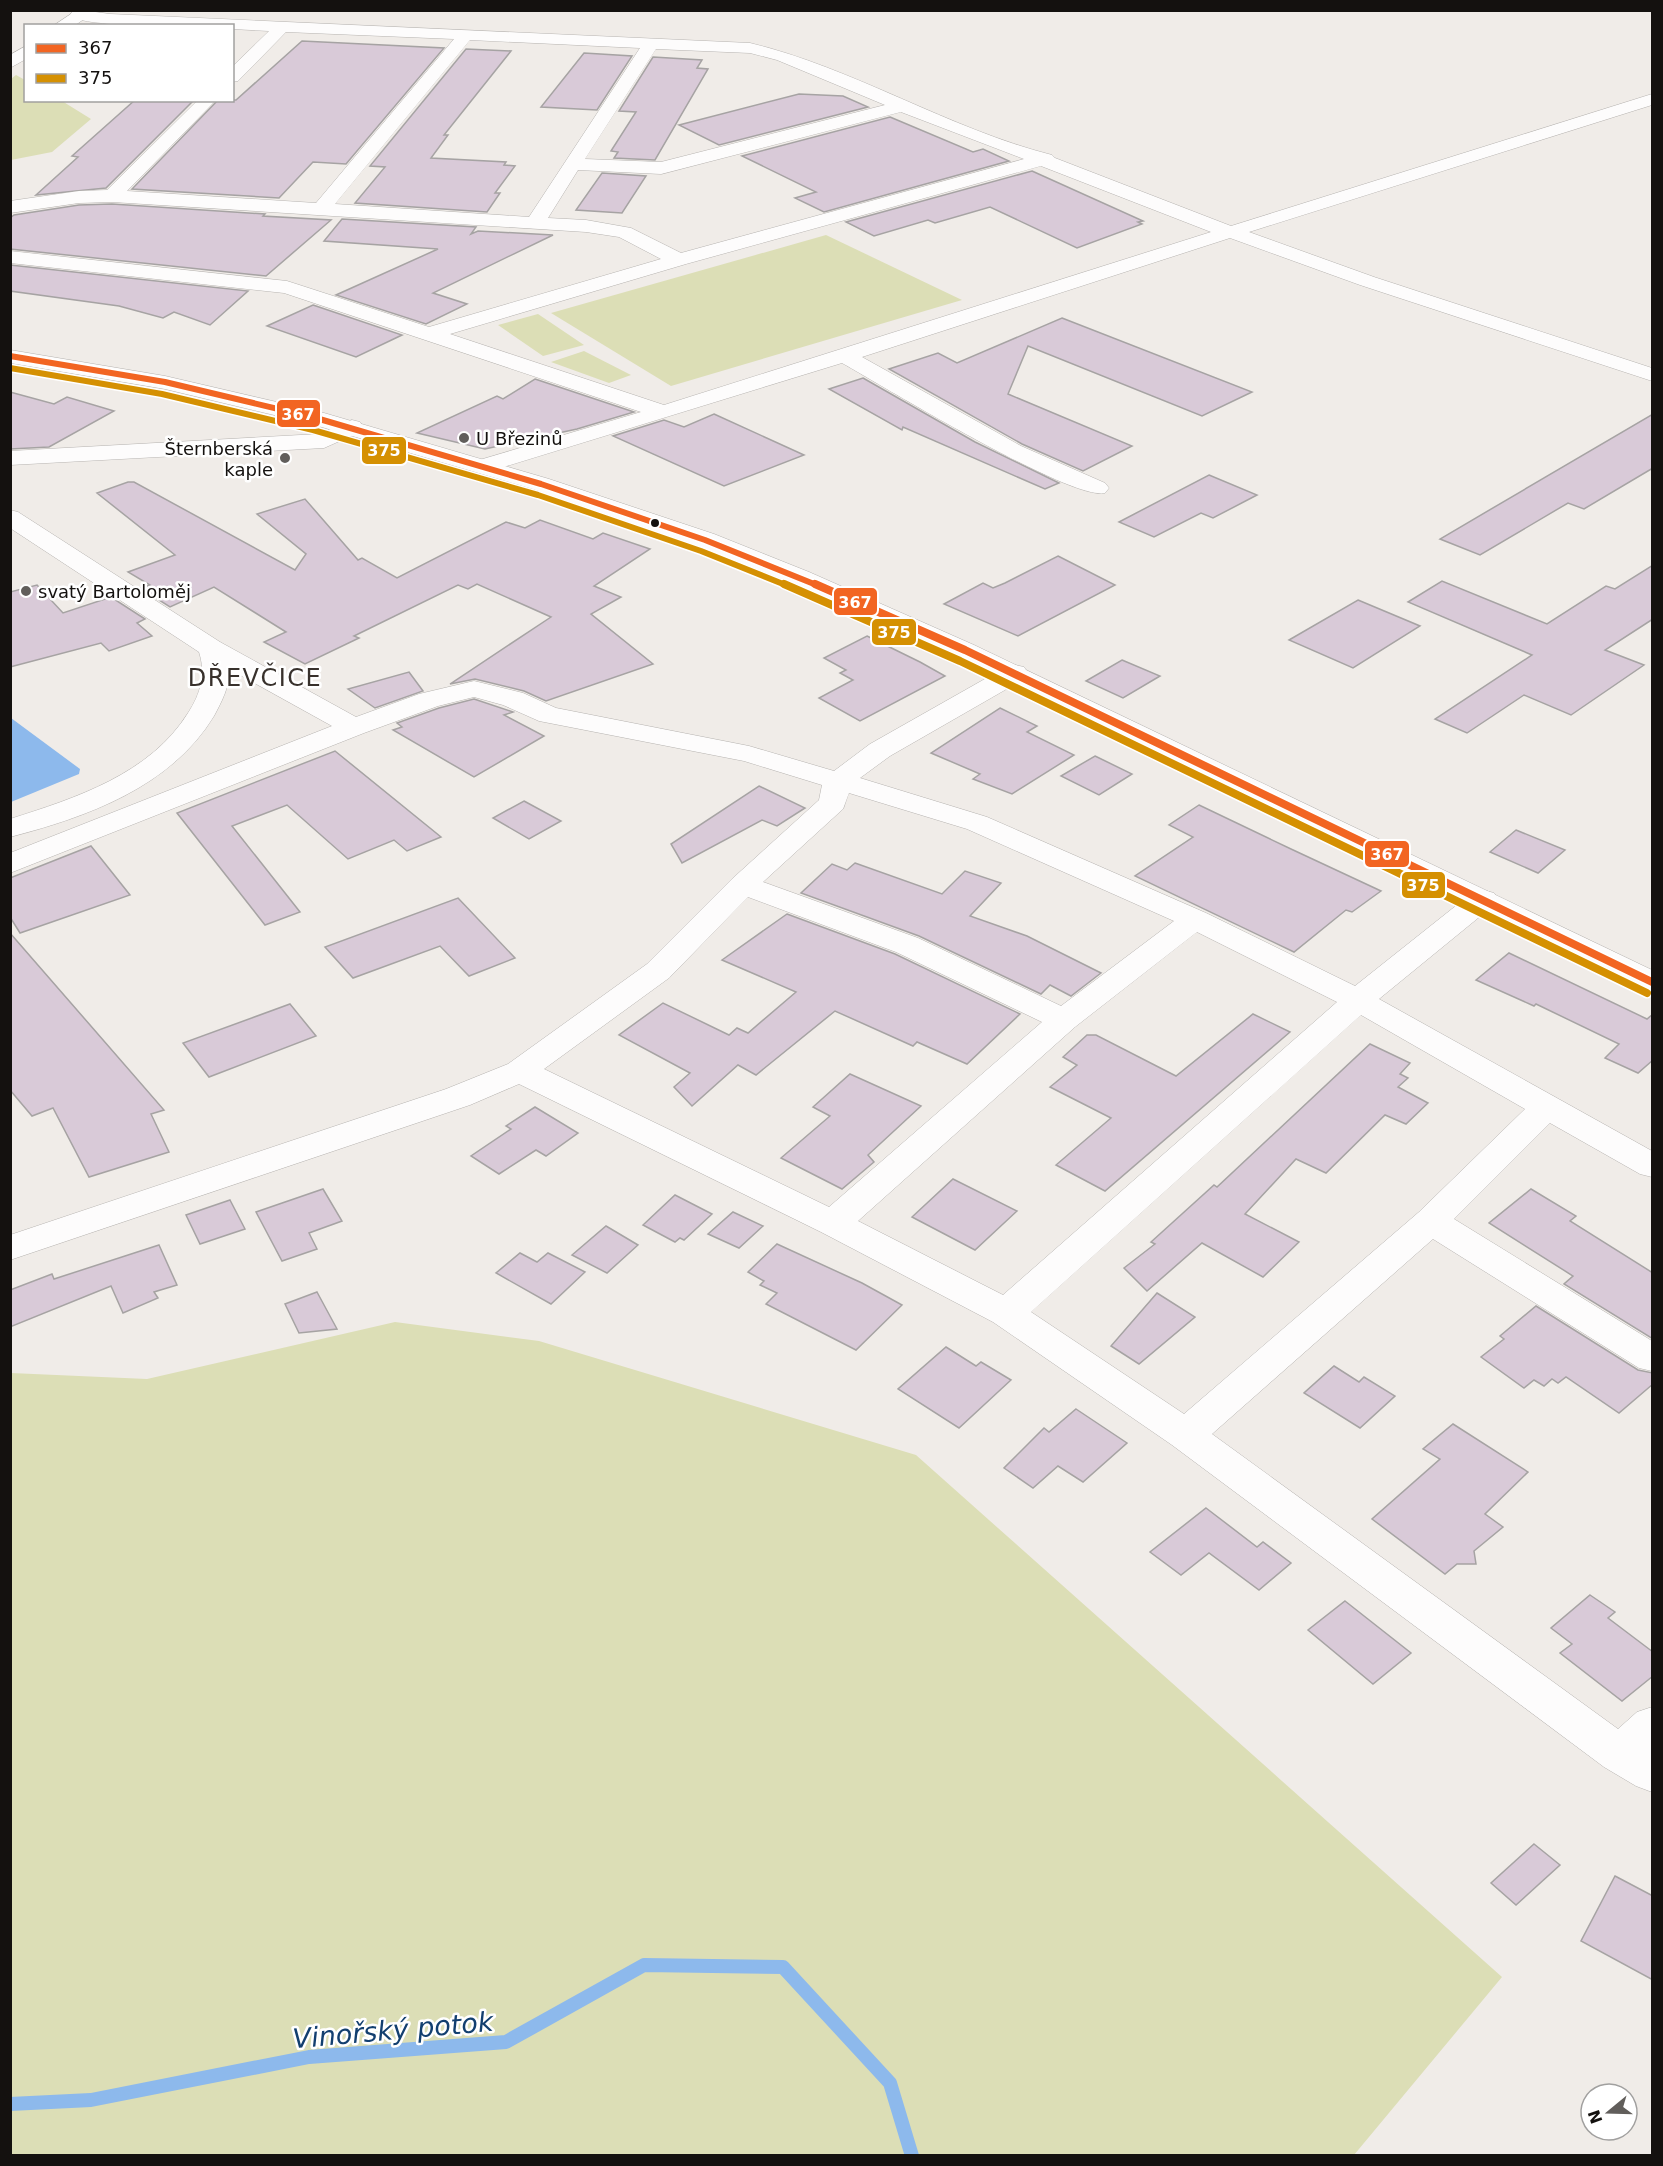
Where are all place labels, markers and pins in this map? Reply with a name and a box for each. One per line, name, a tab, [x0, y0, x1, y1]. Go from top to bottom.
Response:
place label: U Březinů	[476, 428, 563, 449]
marker: U Březinů	[457, 431, 471, 445]
place label: Šternberská kaple	[165, 438, 273, 480]
marker: Šternberská kaple	[278, 451, 292, 465]
unlabelled marker	[649, 517, 661, 529]
place label: svatý Bartoloměj	[38, 581, 191, 602]
marker: svatý Bartoloměj	[19, 584, 33, 598]

